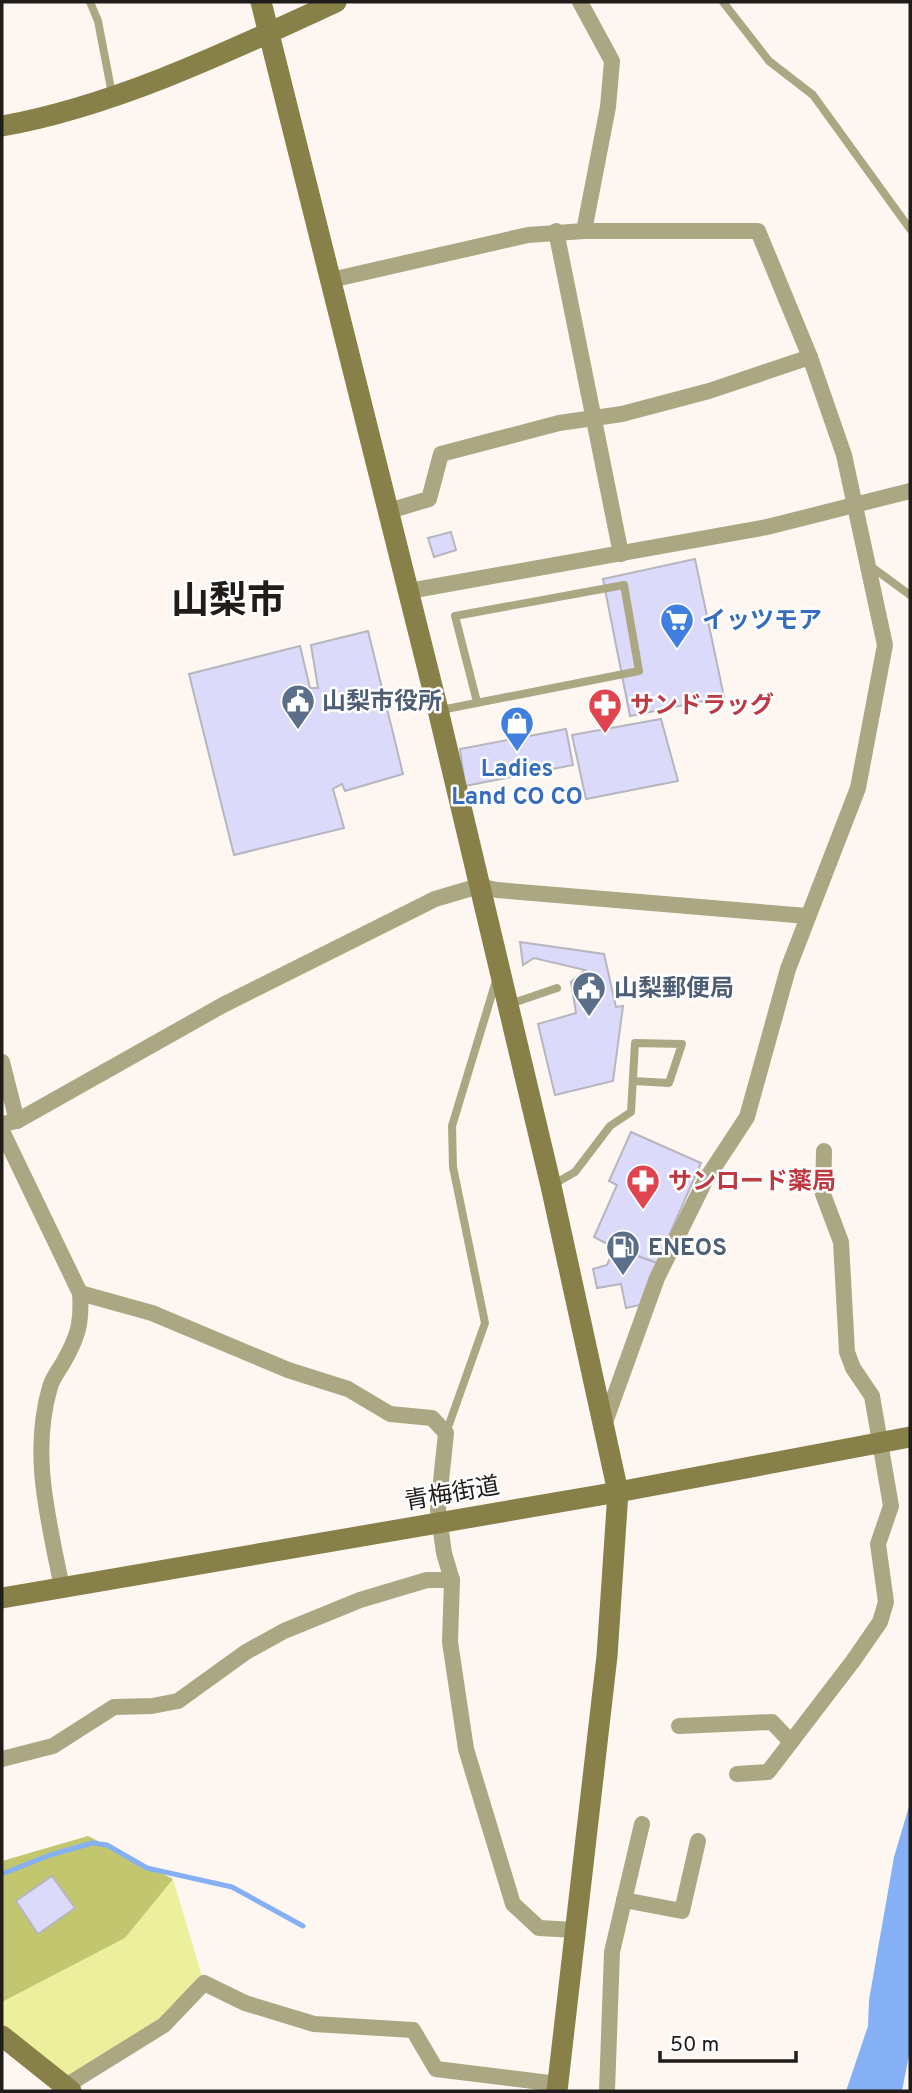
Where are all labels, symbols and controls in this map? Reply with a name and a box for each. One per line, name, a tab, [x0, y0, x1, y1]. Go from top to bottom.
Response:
district label: 山梨市	[171, 579, 285, 628]
supermarket icon: イッツモア	[658, 601, 696, 650]
place label: イッツモア	[702, 607, 822, 637]
public building icon: 山梨市役所	[279, 682, 317, 731]
pharmacy icon: サンドラッグ	[586, 686, 624, 735]
place label: 山梨市役所	[322, 688, 442, 718]
place label: サンドラッグ	[630, 692, 774, 722]
shop icon: Ladies Land CO CO	[498, 704, 536, 753]
place label: Ladies Land CO CO	[451, 755, 583, 813]
public building icon: 山梨郵便局	[570, 969, 608, 1018]
place label: 山梨郵便局	[614, 975, 734, 1005]
pharmacy icon: サンロード薬局	[624, 1162, 662, 1211]
place label: サンロード薬局	[668, 1168, 836, 1198]
fuel station icon: ENEOS	[604, 1228, 642, 1277]
place label: ENEOS	[648, 1234, 727, 1264]
street label: 青梅街道	[402, 1472, 502, 1518]
scale bar	[660, 2020, 796, 2064]
text: 50 m	[670, 2032, 719, 2059]

